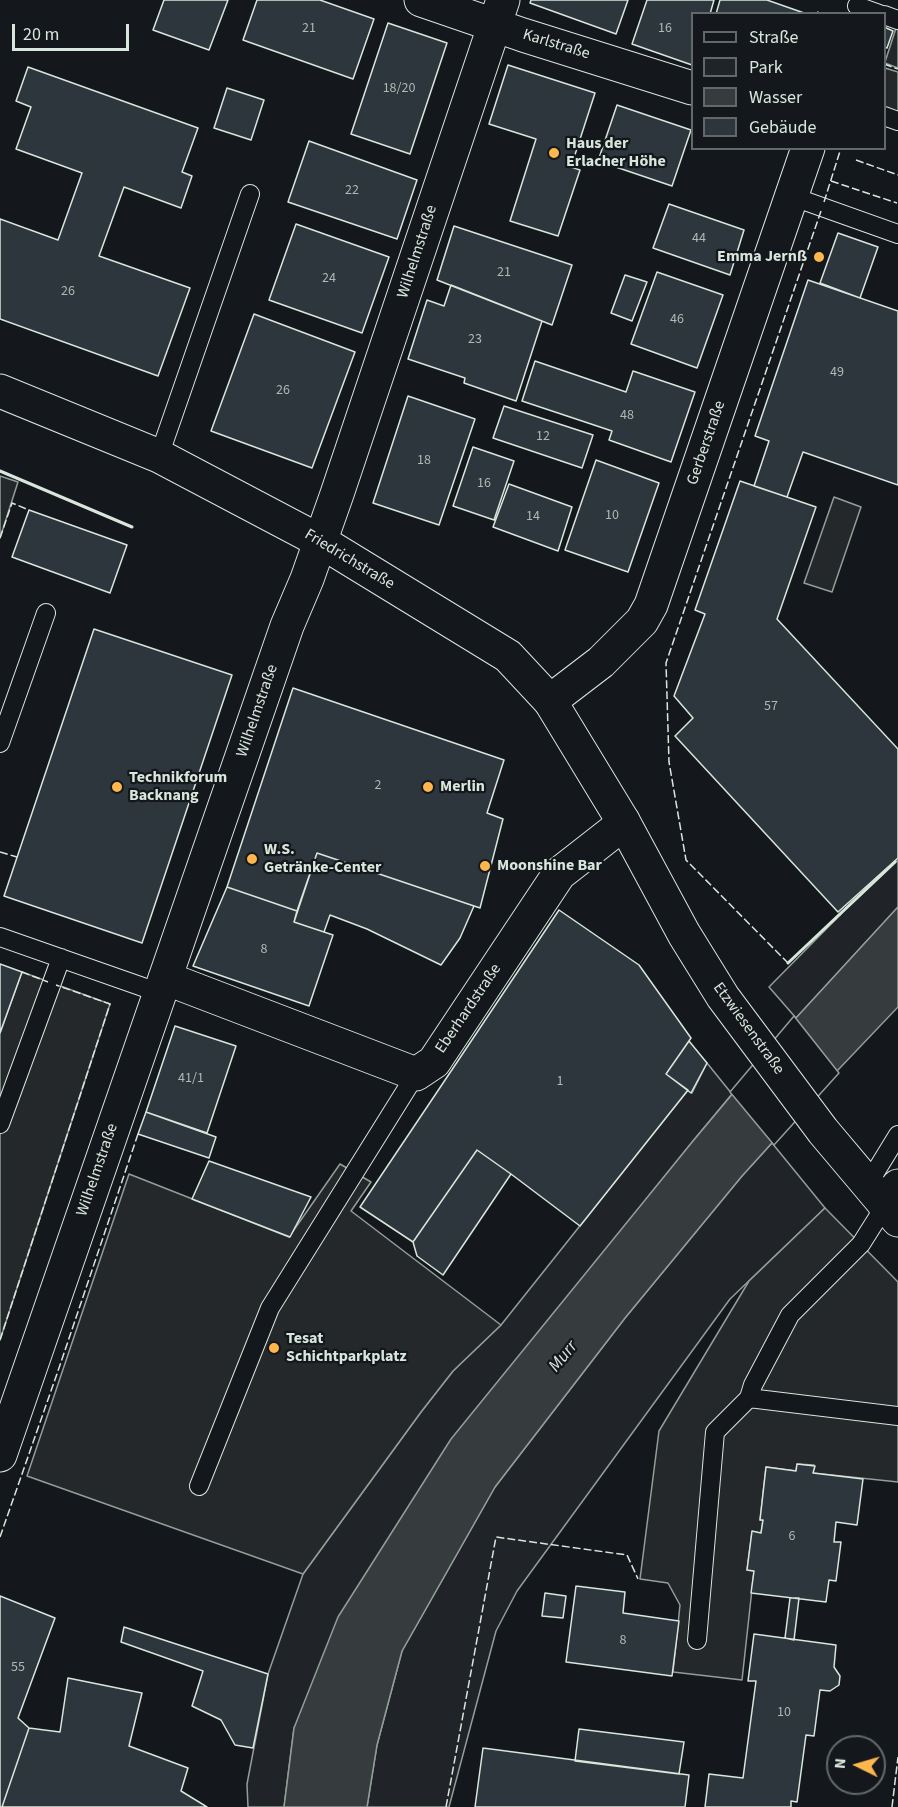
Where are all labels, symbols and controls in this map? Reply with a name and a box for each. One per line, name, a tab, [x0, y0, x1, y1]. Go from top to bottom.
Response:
scale bar	[15, 12, 132, 50]
legend	[691, 12, 886, 150]
house number: 21	[302, 21, 316, 37]
house number: 16	[658, 21, 672, 37]
text: 20 m	[23, 22, 59, 47]
text: Straße	[749, 25, 798, 50]
street label: Karlstraße	[520, 26, 592, 64]
text: Park	[749, 55, 783, 80]
house number: 18/20	[383, 81, 415, 97]
text: Wasser	[749, 85, 802, 110]
text: Gebäude	[749, 115, 817, 140]
place label: Haus der Erlacher Höhe	[566, 134, 666, 172]
marker: Haus der Erlacher Höhe	[547, 146, 561, 160]
house number: 22	[345, 183, 359, 199]
street label: Wilhelmstraße	[394, 203, 442, 301]
house number: 44	[692, 231, 706, 247]
place label: Emma Jernß	[717, 247, 807, 267]
marker: Emma Jernß	[812, 250, 826, 264]
house number: 21	[497, 265, 511, 281]
house number: 24	[322, 271, 336, 287]
house number: 26	[61, 284, 75, 300]
house number: 46	[670, 312, 684, 328]
house number: 23	[468, 332, 482, 348]
house number: 49	[830, 365, 844, 381]
house number: 26	[276, 383, 290, 399]
street label: Gerberstraße	[684, 398, 730, 488]
house number: 48	[620, 408, 634, 424]
house number: 12	[536, 429, 550, 445]
house number: 18	[417, 453, 431, 469]
house number: 16	[477, 476, 491, 492]
house number: 10	[605, 508, 619, 524]
house number: 14	[526, 509, 540, 525]
street label: Friedrichstraße	[301, 526, 397, 594]
street label: Wilhelmstraße	[233, 662, 283, 760]
house number: 57	[764, 699, 778, 715]
place label: Technikforum Backnang	[129, 768, 227, 806]
place label: Merlin	[440, 777, 485, 797]
house number: 2	[375, 778, 381, 794]
marker: Technikforum Backnang	[110, 780, 124, 794]
marker: Merlin	[421, 780, 435, 794]
place label: W.S. Getränke-Center	[264, 840, 381, 878]
marker: W.S. Getränke-Center	[245, 852, 259, 866]
place label: Moonshine Bar	[497, 856, 602, 876]
marker: Moonshine Bar	[478, 859, 492, 873]
house number: 8	[261, 942, 267, 958]
street label: Eberhardstraße	[432, 961, 506, 1057]
street label: Etzwiesenstraße	[708, 979, 788, 1079]
house number: 41/1	[178, 1071, 204, 1087]
house number: 1	[557, 1074, 563, 1090]
street label: Wilhelmstraße	[73, 1121, 123, 1219]
place label: Tesat Schichtparkplatz	[286, 1329, 407, 1367]
water label: Murr	[545, 1337, 583, 1377]
marker: Tesat Schichtparkplatz	[267, 1341, 281, 1355]
house number: 6	[789, 1529, 795, 1545]
house number: 8	[620, 1633, 626, 1649]
house number: 55	[11, 1660, 25, 1676]
house number: 10	[777, 1705, 791, 1721]
north arrow	[826, 1735, 886, 1795]
text: N	[829, 1757, 851, 1770]

